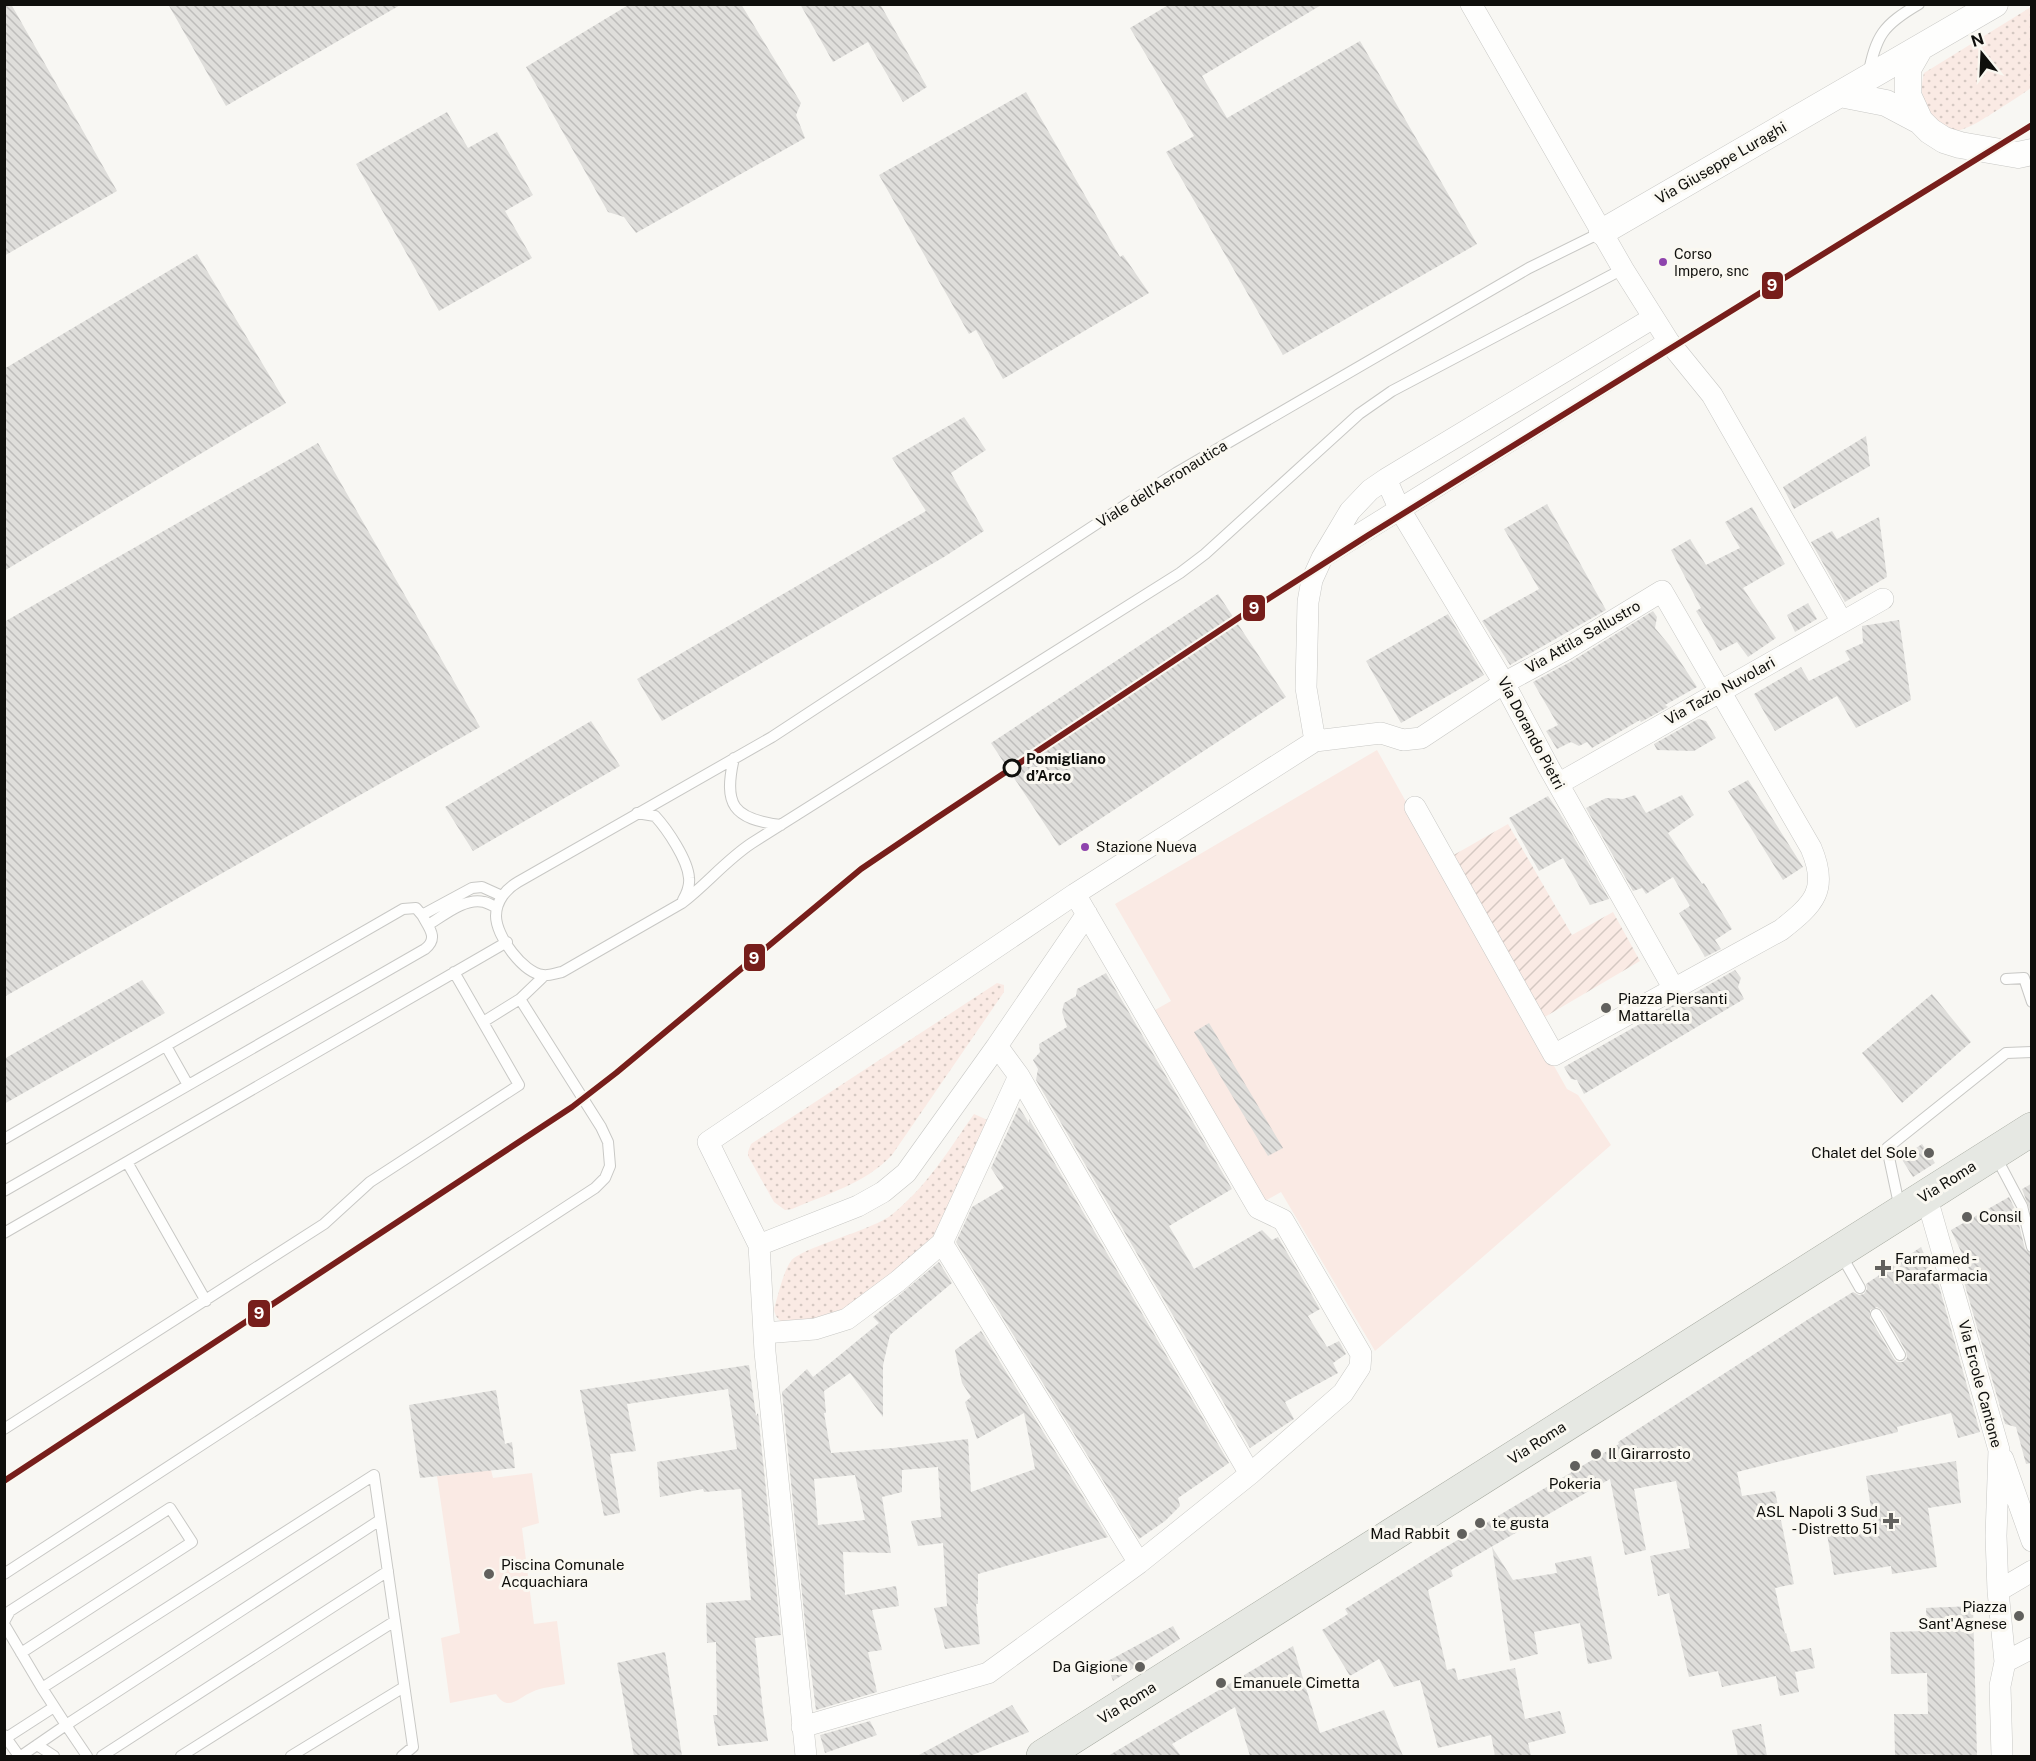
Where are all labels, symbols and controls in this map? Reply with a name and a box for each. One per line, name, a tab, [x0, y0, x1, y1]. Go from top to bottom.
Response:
north arrow	[1952, 24, 2012, 84]
text: N	[1969, 29, 1986, 51]
street label: Via Giuseppe Luraghi	[1652, 118, 1789, 207]
place label: Corso Impero, snc	[1674, 246, 1749, 279]
marker: Corso Impero, snc	[1657, 256, 1669, 268]
line badge: 9	[1761, 271, 1784, 300]
text: 9	[1767, 276, 1777, 295]
street label: Viale dell’Aeronautica	[1093, 436, 1230, 531]
line badge: 9	[1242, 594, 1266, 622]
street label: Via Attila Sallustro	[1522, 597, 1643, 676]
text: 9	[1249, 599, 1259, 618]
street label: Via Tazio Nuvolari	[1662, 653, 1778, 728]
street label: Via Dorando Pietri	[1495, 674, 1568, 792]
place label: Pomigliano d’Arco	[1026, 750, 1106, 784]
marker: Pomigliano d’Arco	[1003, 759, 1021, 777]
place label: Stazione Nueva	[1096, 839, 1197, 855]
marker: Stazione Nueva	[1079, 841, 1091, 853]
line badge: 9	[743, 943, 766, 972]
text: 9	[749, 949, 759, 968]
place label: Piazza Piersanti Mattarella	[1618, 990, 1727, 1024]
marker: Piazza Piersanti Mattarella	[1599, 1001, 1613, 1015]
place label: Chalet del Sole	[1811, 1144, 1917, 1161]
marker: Chalet del Sole	[1922, 1146, 1936, 1160]
street label: Via Roma	[1915, 1157, 1979, 1206]
place label: Consil	[1979, 1208, 2022, 1225]
marker: Consil	[1960, 1210, 1974, 1224]
place label: Farmamed - Parafarmacia	[1895, 1250, 1988, 1284]
marker: Farmamed - Parafarmacia	[1876, 1261, 1890, 1275]
line badge: 9	[247, 1299, 271, 1328]
text: 9	[254, 1304, 264, 1323]
street label: Via Ercole Cantone	[1955, 1318, 2006, 1450]
street label: Via Roma	[1505, 1418, 1569, 1468]
place label: Il Girarrosto	[1608, 1445, 1691, 1462]
marker: Il Girarrosto	[1589, 1447, 1603, 1461]
marker: Pokeria	[1568, 1459, 1582, 1473]
place label: Pokeria	[1549, 1475, 1601, 1492]
place label: ASL Napoli 3 Sud - Distretto 51	[1756, 1503, 1878, 1537]
marker: ASL Napoli 3 Sud - Distretto 51	[1882, 1512, 1900, 1530]
place label: te gusta	[1492, 1514, 1549, 1531]
marker: te gusta	[1473, 1516, 1487, 1530]
place label: Mad Rabbit	[1370, 1525, 1450, 1542]
marker: Mad Rabbit	[1455, 1527, 1469, 1541]
place label: Piscina Comunale Acquachiara	[501, 1556, 624, 1590]
marker: Piscina Comunale Acquachiara	[482, 1567, 496, 1581]
place label: Piazza Sant'Agnese	[1918, 1598, 2007, 1632]
marker: Piazza Sant'Agnese	[2012, 1609, 2026, 1623]
place label: Da Gigione	[1052, 1658, 1128, 1675]
marker: Da Gigione	[1133, 1660, 1147, 1674]
place label: Emanuele Cimetta	[1233, 1674, 1360, 1691]
marker: Emanuele Cimetta	[1214, 1676, 1228, 1690]
street label: Via Roma	[1095, 1678, 1159, 1727]

